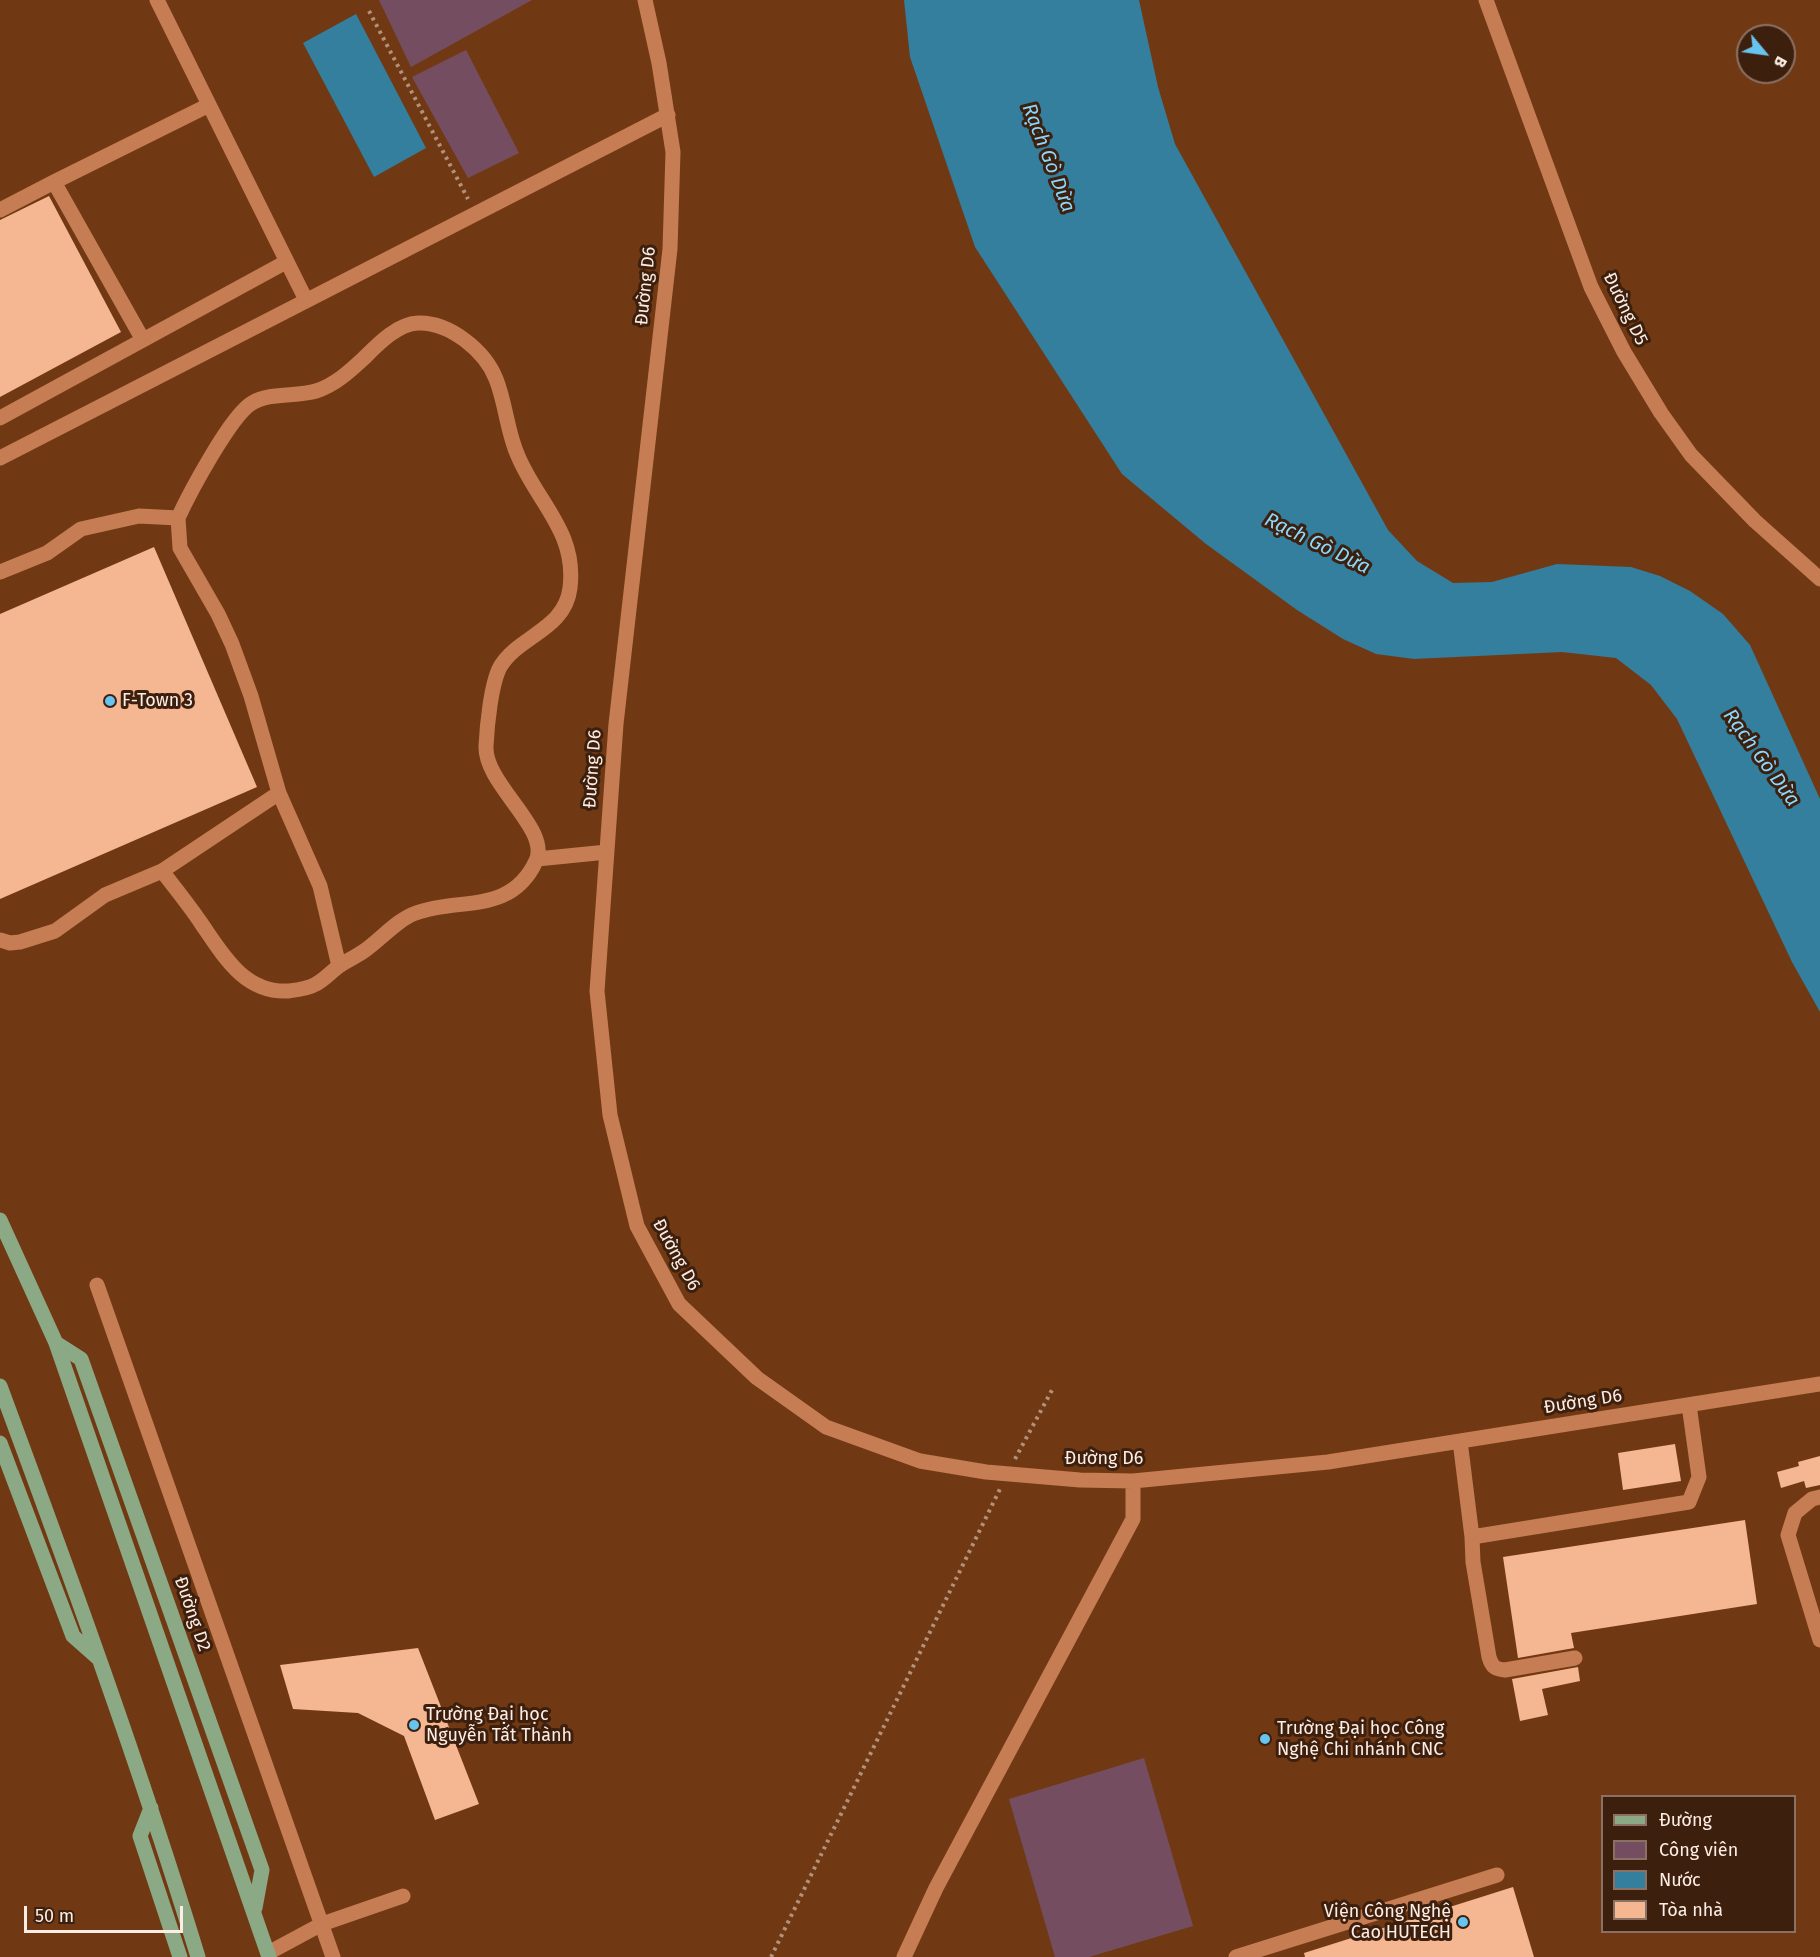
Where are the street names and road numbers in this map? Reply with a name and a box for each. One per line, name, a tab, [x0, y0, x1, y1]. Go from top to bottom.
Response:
street label: Đường D6	[631, 246, 661, 326]
street label: Đường D5	[1598, 269, 1652, 349]
street label: Đường D6	[579, 729, 607, 809]
street label: Đường D6	[647, 1215, 705, 1295]
street label: Đường D6	[1542, 1385, 1624, 1419]
street label: Đường D6	[1065, 1448, 1143, 1470]
street label: Đường D2	[169, 1574, 215, 1654]

